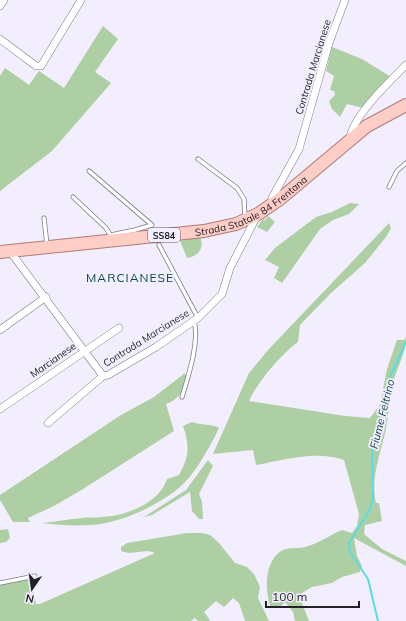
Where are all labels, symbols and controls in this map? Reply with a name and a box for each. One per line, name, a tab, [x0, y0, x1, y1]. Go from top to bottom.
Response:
street label: Contrada Marcianese	[292, 18, 334, 116]
street label: Strada Statale 84 Frentana	[194, 173, 310, 238]
road number: SS84	[148, 228, 180, 242]
district label: MARCIANESE	[86, 270, 174, 285]
street label: Contrada Marcianese	[101, 306, 191, 370]
street label: Marcianese	[27, 339, 79, 381]
water label: Fiume Feltrino	[367, 378, 397, 450]
north arrow	[12, 569, 52, 609]
scale bar	[266, 583, 359, 609]
text: 100 m	[272, 589, 307, 604]
text: N	[24, 591, 35, 606]

